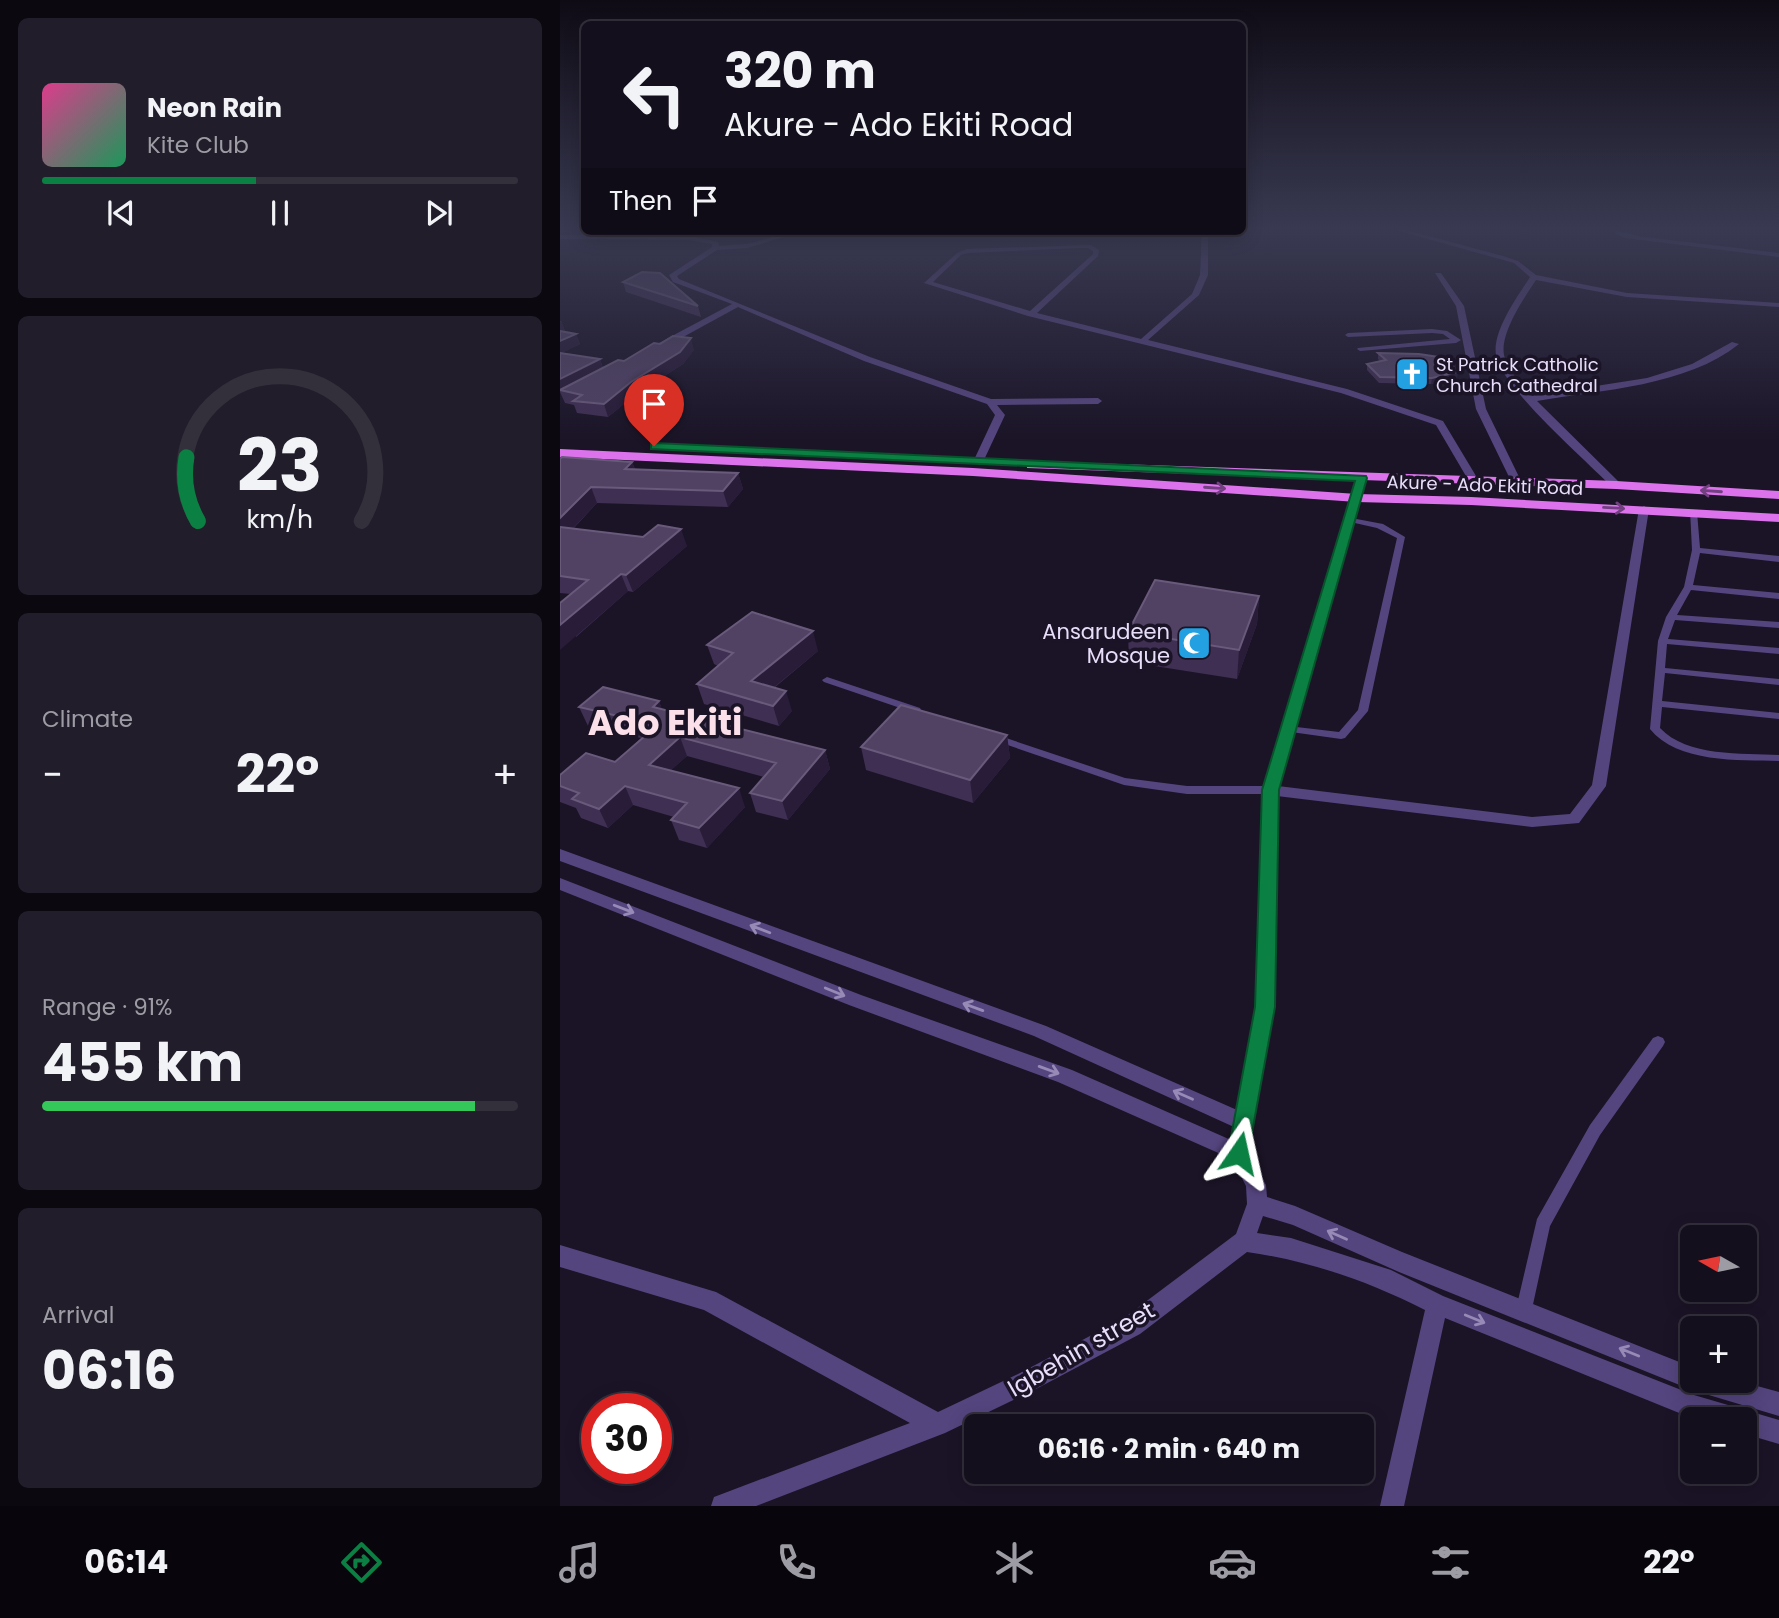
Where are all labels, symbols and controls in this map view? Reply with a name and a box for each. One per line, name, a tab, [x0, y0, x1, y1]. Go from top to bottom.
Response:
text: 320 m	[724, 37, 876, 105]
icon: left	[609, 49, 700, 140]
text: Neon Rain	[147, 90, 282, 126]
text: Akure - Ado Ekiti Road	[724, 102, 1073, 147]
text: Kite Club	[147, 129, 249, 161]
icon: arrive	[686, 182, 724, 220]
text: Then	[609, 183, 672, 219]
icon: previous	[102, 194, 140, 232]
icon: pause	[261, 194, 299, 232]
icon: next	[420, 194, 458, 232]
place label: St Patrick Catholic Church Cathedral	[1436, 352, 1599, 398]
church icon: St Patrick Catholic Church Cathedral	[1393, 355, 1431, 393]
pin	[624, 374, 684, 446]
icon: arrive	[635, 385, 673, 423]
text: 23	[237, 416, 323, 517]
street label: Akure - Ado Ekiti Road	[1386, 469, 1584, 501]
one-way arrow	[1203, 482, 1226, 495]
one-way arrow	[1700, 484, 1723, 497]
one-way arrow	[1602, 501, 1625, 514]
text: km/h	[247, 502, 313, 537]
place label: Ansarudeen Mosque	[1042, 617, 1170, 670]
mosque icon: Ansarudeen Mosque	[1175, 624, 1213, 662]
district label: Ado Ekiti	[588, 698, 742, 747]
text: Climate	[42, 703, 133, 735]
text: 22°	[236, 738, 319, 811]
text: −	[42, 748, 63, 801]
text: +	[492, 748, 518, 801]
one-way arrow	[612, 903, 634, 916]
one-way arrow	[749, 921, 771, 934]
one-way arrow	[824, 986, 846, 999]
text: Range · 91%	[42, 991, 173, 1023]
one-way arrow	[962, 1000, 984, 1012]
text: 455 km	[42, 1026, 243, 1099]
one-way arrow	[1038, 1065, 1060, 1077]
one-way arrow	[1172, 1088, 1194, 1101]
position arrow	[1202, 1116, 1276, 1190]
north arrow	[1680, 1225, 1757, 1302]
map controls	[1680, 1225, 1757, 1484]
one-way arrow	[1327, 1228, 1348, 1241]
street label: Igbehin street	[1001, 1293, 1161, 1405]
text: Arrival	[42, 1299, 114, 1331]
one-way arrow	[1464, 1313, 1486, 1326]
button: +	[1680, 1316, 1757, 1393]
text: 06:16	[42, 1334, 176, 1407]
one-way arrow	[1619, 1345, 1640, 1358]
speed limit sign: 30	[581, 1393, 672, 1484]
button: −	[1680, 1407, 1757, 1484]
text: 06:16 · 2 min · 640 m	[1038, 1431, 1300, 1467]
icon: directions	[337, 1538, 386, 1587]
icon: music	[555, 1538, 604, 1587]
icon: phone	[772, 1538, 821, 1587]
icon: climate	[990, 1538, 1039, 1587]
icon: car	[1208, 1538, 1257, 1587]
icon: filters	[1426, 1538, 1475, 1587]
text: 06:14	[84, 1539, 168, 1584]
text: 22°	[1643, 1539, 1695, 1584]

